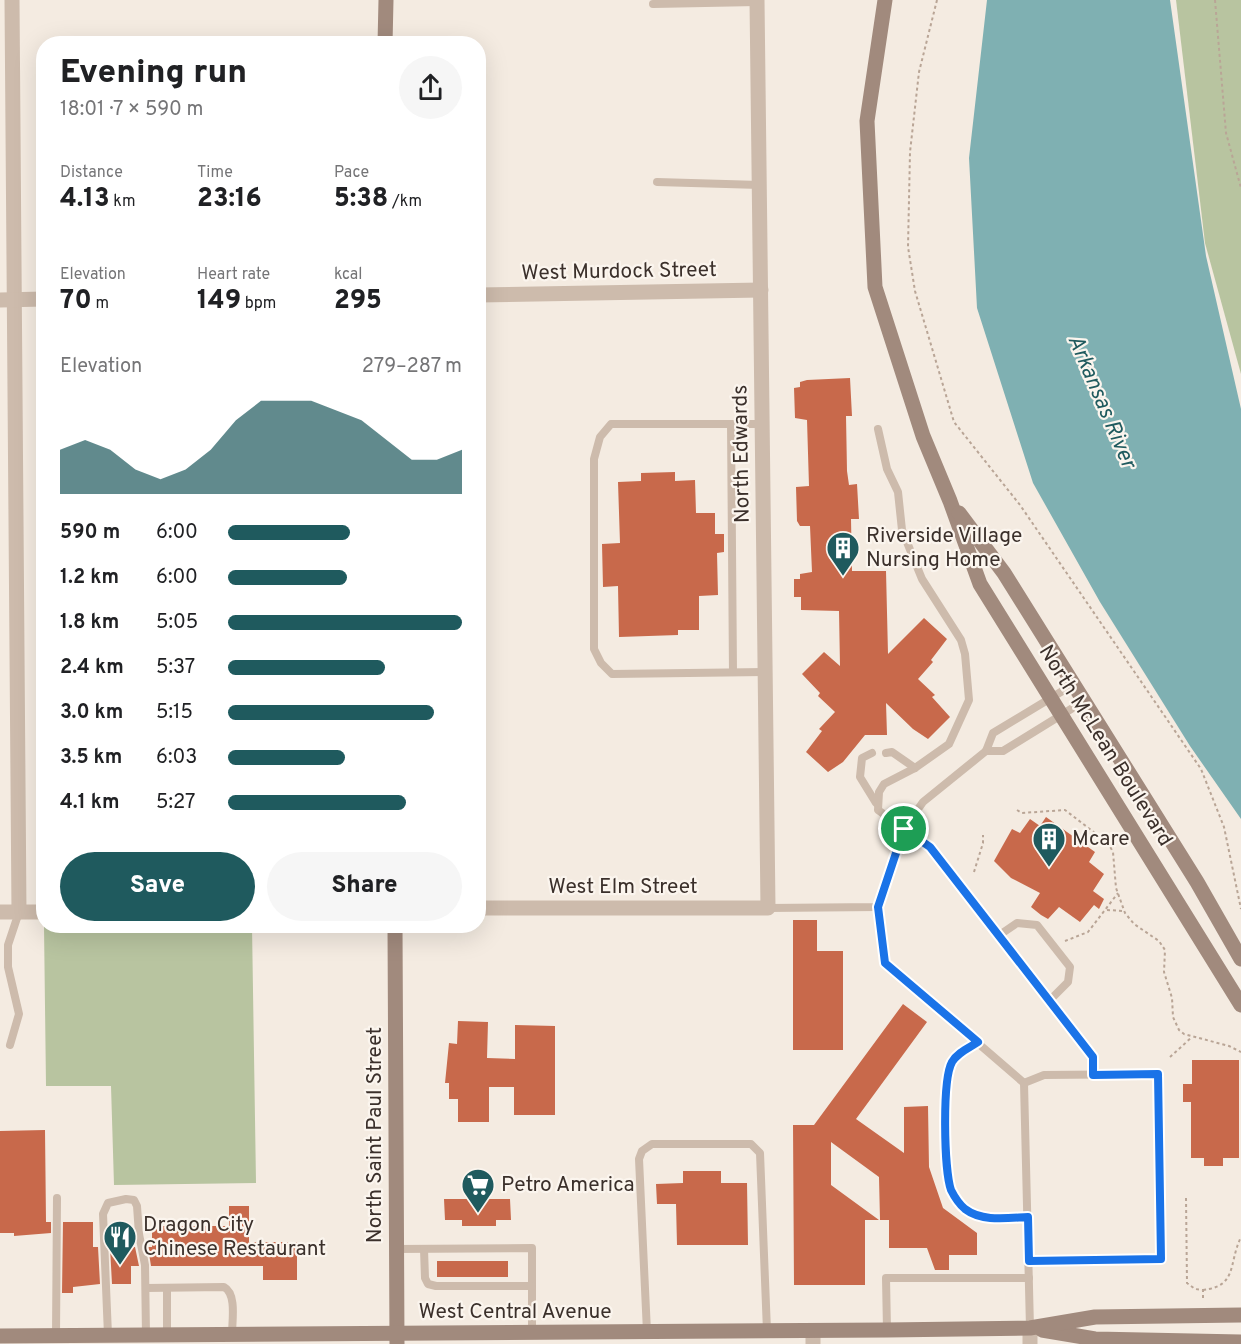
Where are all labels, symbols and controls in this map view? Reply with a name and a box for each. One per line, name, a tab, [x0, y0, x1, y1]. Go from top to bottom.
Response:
text: Evening run	[60, 53, 247, 95]
button: share	[399, 56, 462, 119]
text: 18:01 · 7 × 590 m	[60, 97, 204, 123]
text: Distance	[60, 163, 123, 183]
text: Time	[197, 163, 233, 183]
text: Pace	[334, 163, 369, 183]
text: 4.13	[60, 183, 110, 216]
text: 23:16	[197, 183, 262, 216]
text: 5:38	[334, 183, 388, 216]
text: km	[110, 192, 135, 212]
text: /km	[388, 192, 422, 212]
street label: West Murdock Street	[521, 257, 717, 287]
text: Elevation	[60, 265, 126, 285]
text: Heart rate	[197, 265, 270, 285]
text: kcal	[334, 265, 362, 285]
text: 70	[60, 285, 92, 318]
text: 149	[197, 285, 241, 318]
text: 295	[334, 285, 382, 318]
text: m	[92, 294, 109, 314]
text: bpm	[241, 294, 276, 314]
water label: Arkansas River	[1061, 331, 1142, 474]
text: Elevation	[60, 354, 142, 380]
text: 279–287 m	[362, 354, 462, 380]
street label: North Edwards	[727, 385, 757, 523]
text: 590 m	[60, 520, 120, 546]
text: 6:00	[156, 520, 198, 546]
place label: Riverside Village Nursing Home	[866, 523, 1022, 574]
building icon: Riverside Village Nursing Home	[825, 530, 861, 577]
text: 1.2 km	[60, 565, 119, 591]
text: 6:00	[156, 565, 198, 591]
text: 1.8 km	[60, 610, 119, 636]
text: 5:05	[156, 610, 198, 636]
street label: North McLean Boulevard	[1032, 640, 1178, 852]
text: 2.4 km	[60, 655, 124, 681]
text: 5:37	[156, 655, 195, 681]
text: 3.0 km	[60, 700, 123, 726]
text: 5:15	[156, 700, 193, 726]
text: 3.5 km	[60, 745, 122, 771]
text: 6:03	[156, 745, 197, 771]
text: 4.1 km	[60, 790, 119, 816]
text: 5:27	[156, 790, 195, 816]
pin	[878, 803, 929, 854]
icon: arrive	[887, 812, 920, 845]
building icon: Mcare	[1031, 821, 1067, 868]
place label: Mcare	[1072, 826, 1129, 853]
button: Save	[60, 852, 255, 921]
button: Share	[267, 852, 462, 921]
street label: West Elm Street	[548, 874, 698, 901]
street label: North Saint Paul Street	[362, 1027, 389, 1243]
supermarket icon: Petro America	[460, 1167, 496, 1214]
place label: Petro America	[501, 1172, 635, 1199]
place label: Dragon City Chinese Restaurant	[143, 1212, 326, 1263]
restaurant icon: Dragon City Chinese Restaurant	[102, 1219, 138, 1266]
street label: West Central Avenue	[418, 1299, 612, 1326]

